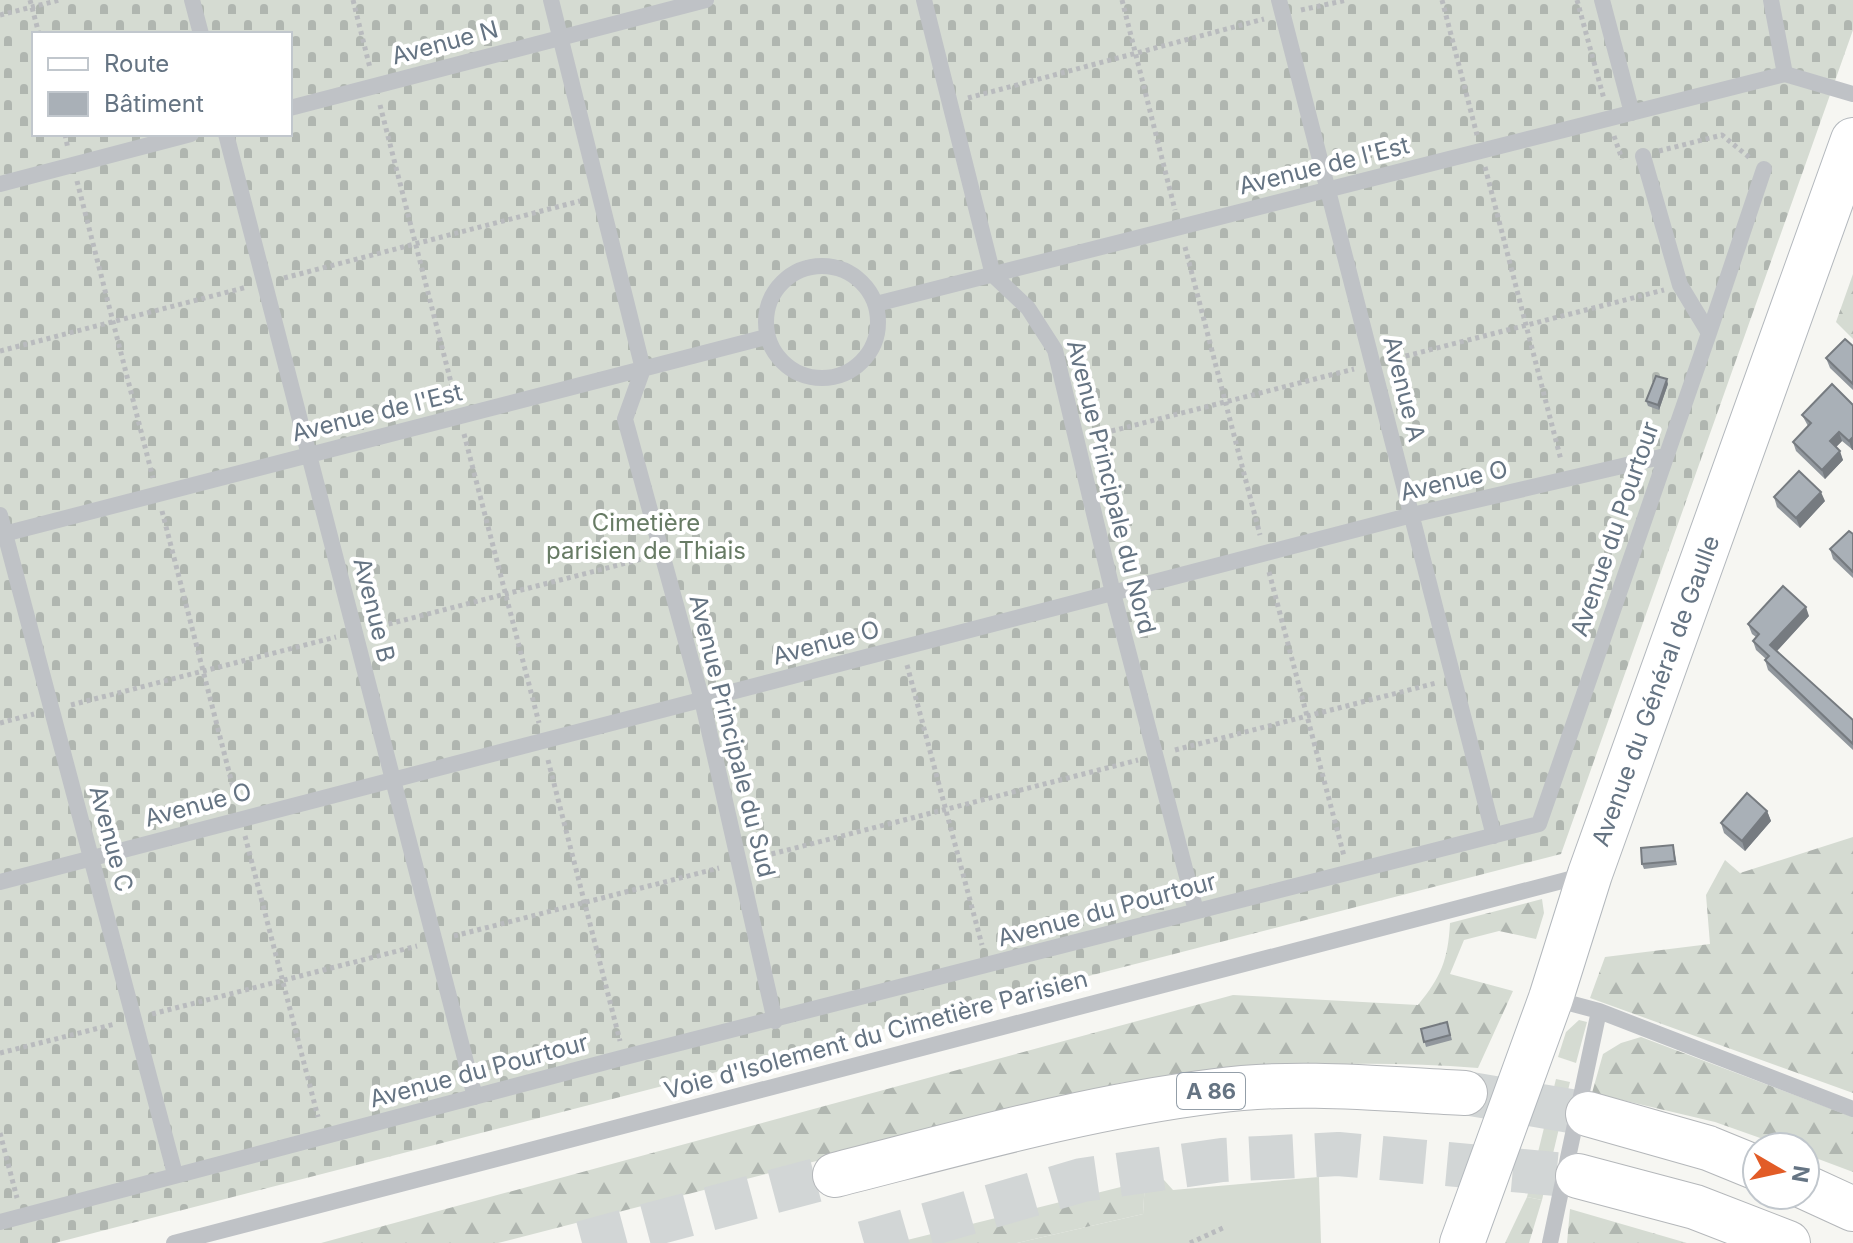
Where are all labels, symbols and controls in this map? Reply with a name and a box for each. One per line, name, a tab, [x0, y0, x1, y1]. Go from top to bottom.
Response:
street label: Avenue N	[388, 14, 501, 71]
legend	[32, 32, 292, 136]
text: Route	[104, 49, 169, 78]
text: Bâtiment	[104, 89, 204, 118]
street label: Avenue de l'Est	[1236, 130, 1412, 201]
street label: Avenue A	[1377, 333, 1432, 445]
street label: Avenue Principale du Nord	[1061, 337, 1162, 637]
street label: Avenue de l'Est	[289, 377, 465, 448]
street label: Avenue du Pourtour	[1564, 418, 1665, 640]
street label: Avenue O	[1397, 454, 1510, 507]
park label: Cimetière parisien de Thiais	[546, 508, 746, 565]
street label: Avenue du Général de Gaulle	[1586, 532, 1725, 850]
street label: Avenue B	[348, 555, 401, 665]
street label: Avenue Principale du Sud	[683, 592, 782, 880]
street label: Avenue O	[769, 614, 882, 671]
street label: Avenue O	[141, 776, 254, 833]
street label: Avenue C	[83, 783, 140, 895]
street label: Avenue du Pourtour	[994, 866, 1219, 953]
street label: Voie d'Isolement du Cimetière Parisien	[661, 964, 1091, 1105]
street label: Avenue du Pourtour	[366, 1027, 591, 1114]
road number: A 86	[1177, 1073, 1245, 1109]
north arrow	[1741, 1131, 1821, 1211]
text: N	[1787, 1164, 1815, 1184]

